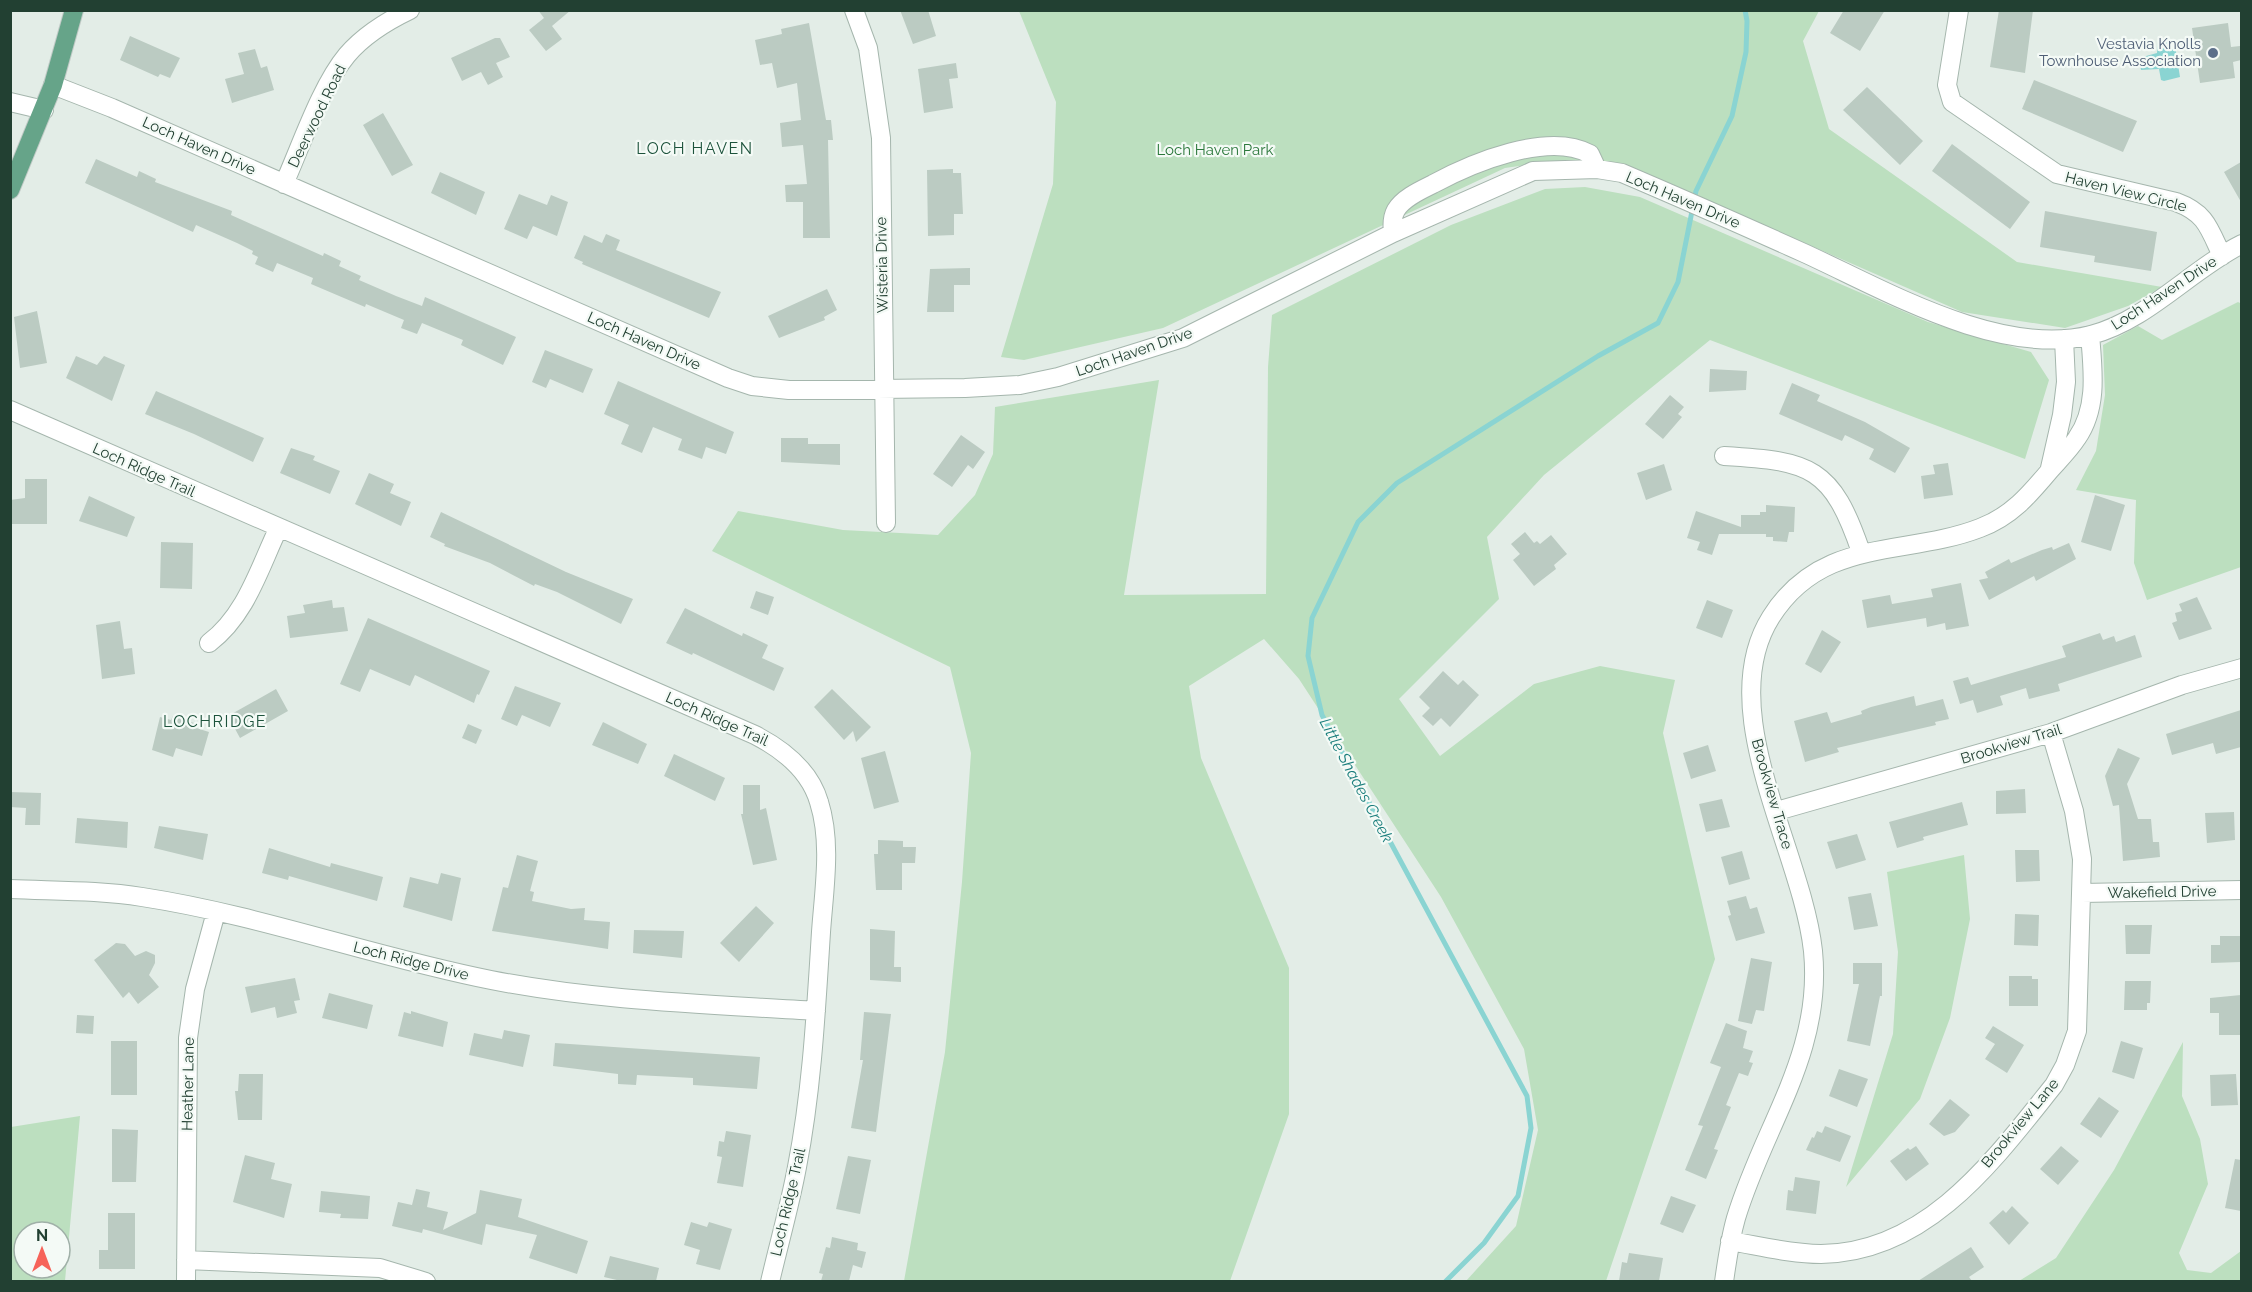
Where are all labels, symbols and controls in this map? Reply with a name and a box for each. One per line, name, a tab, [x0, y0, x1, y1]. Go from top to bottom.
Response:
place label: Vestavia Knolls Townhouse Association	[2039, 35, 2201, 70]
marker: Vestavia Knolls Townhouse Association	[2206, 46, 2220, 60]
street label: Deerwood Road	[284, 61, 350, 171]
street label: Loch Haven Drive	[140, 113, 259, 179]
district label: LOCH HAVEN	[636, 139, 754, 158]
park label: Loch Haven Park	[1157, 141, 1274, 159]
street label: Loch Haven Drive	[1623, 168, 1743, 232]
street label: Haven View Circle	[2063, 168, 2189, 216]
street label: Wisteria Drive	[872, 217, 892, 313]
street label: Loch Haven Drive	[2108, 252, 2220, 334]
street label: Loch Haven Drive	[585, 308, 704, 374]
street label: Loch Haven Drive	[1073, 324, 1195, 380]
street label: Loch Ridge Trail	[90, 439, 199, 501]
street label: Loch Ridge Trail	[663, 688, 772, 750]
district label: LOCHRIDGE	[163, 712, 267, 731]
water label: Little Shades Creek	[1316, 715, 1398, 846]
street label: Brookview Trail	[1958, 720, 2064, 768]
street label: Brookview Trace	[1748, 737, 1796, 851]
street label: Wakefield Drive	[2107, 882, 2217, 902]
street label: Loch Ridge Drive	[351, 938, 471, 984]
street label: Heather Lane	[178, 1037, 198, 1131]
street label: Brookview Lane	[1978, 1075, 2063, 1171]
street label: Loch Ridge Trail	[767, 1145, 809, 1258]
north arrow	[12, 1220, 72, 1280]
text: N	[36, 1226, 48, 1245]

